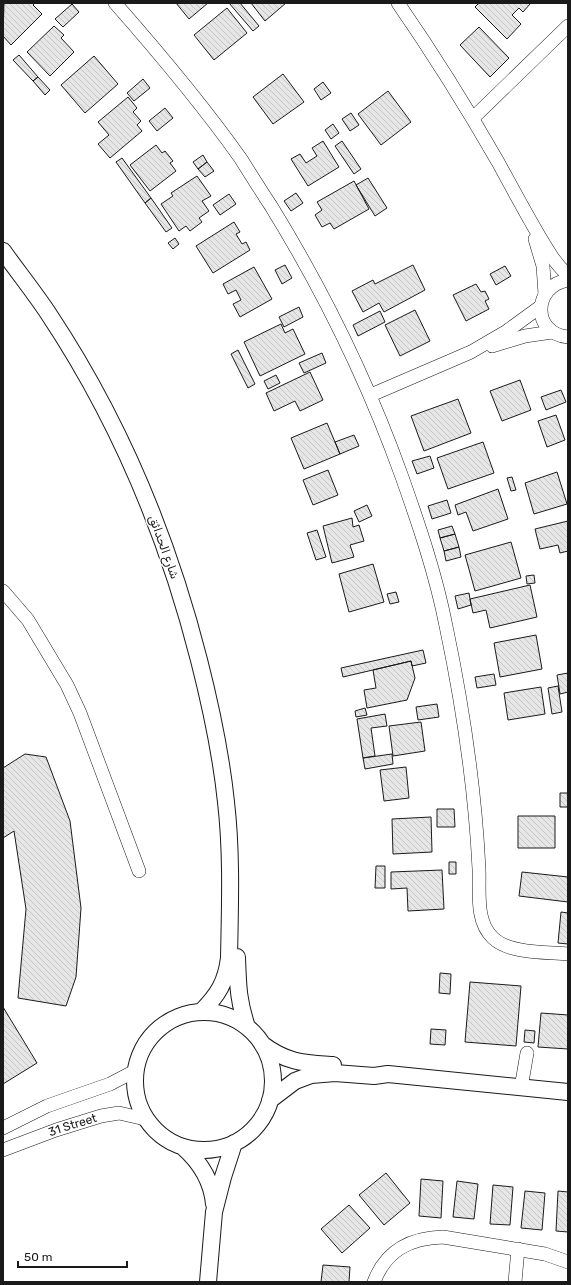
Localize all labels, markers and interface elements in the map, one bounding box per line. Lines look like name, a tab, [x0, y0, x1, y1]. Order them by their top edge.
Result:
street label: شارع الحدائق	[144, 513, 182, 582]
street label: 31 Street	[46, 1111, 99, 1139]
scale bar	[18, 1243, 127, 1269]
text: 50 m	[24, 1250, 52, 1264]

